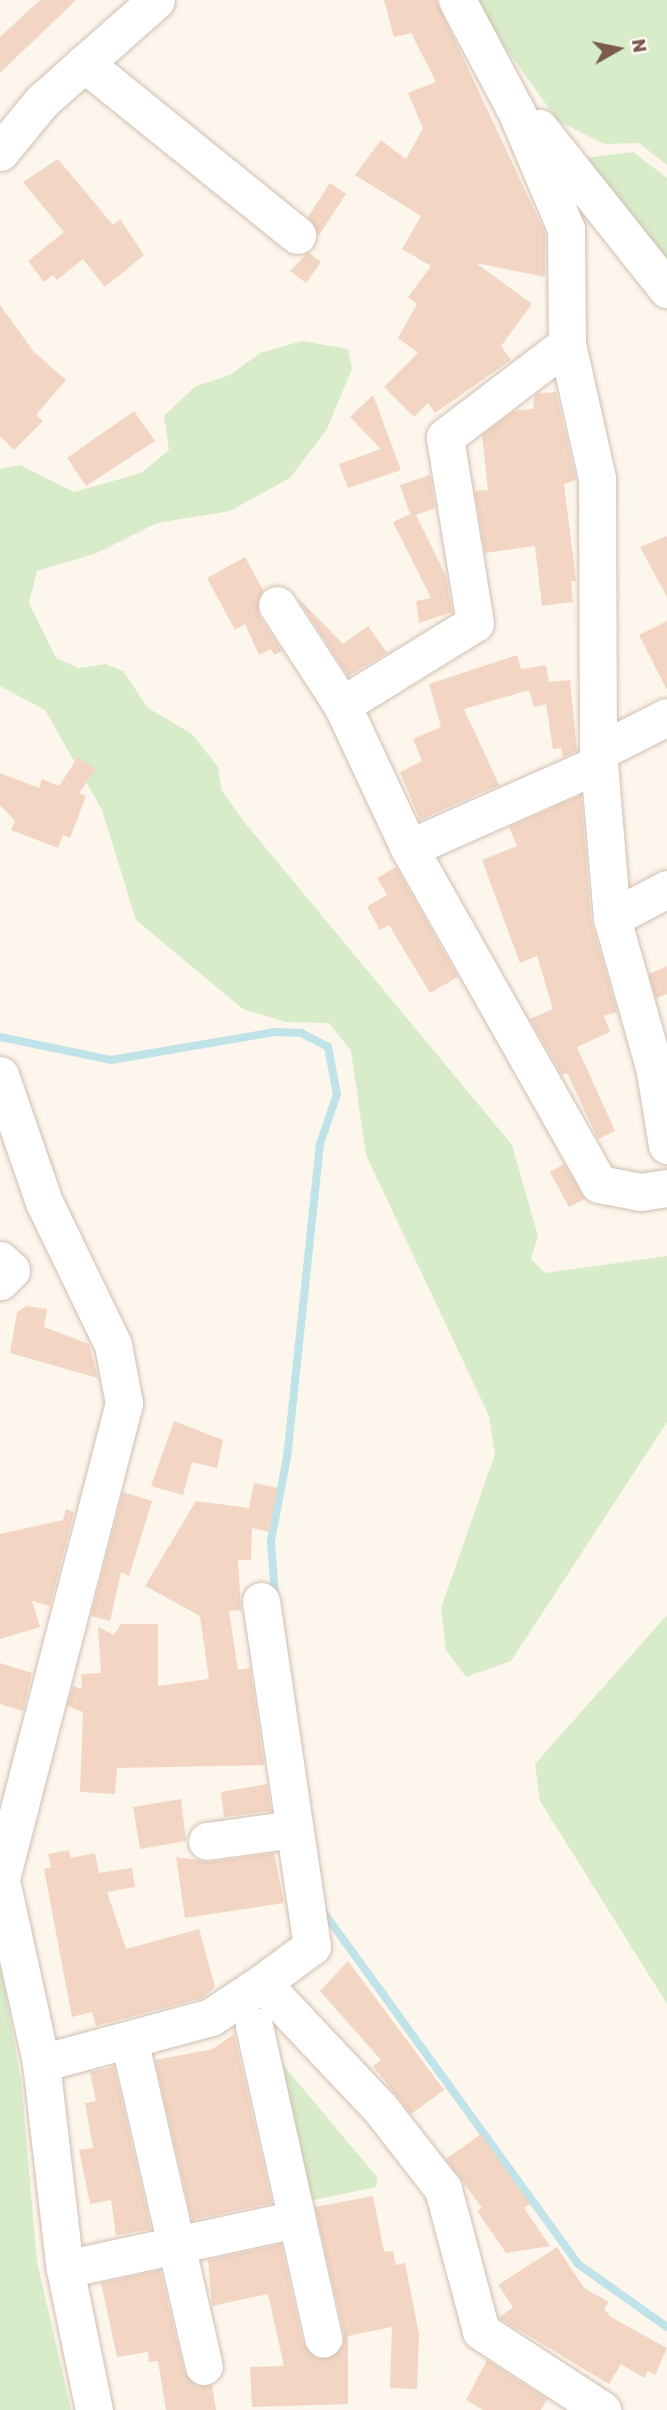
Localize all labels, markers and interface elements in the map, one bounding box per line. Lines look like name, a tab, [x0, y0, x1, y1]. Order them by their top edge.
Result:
north arrow	[583, 14, 653, 84]
text: N	[627, 37, 652, 54]

